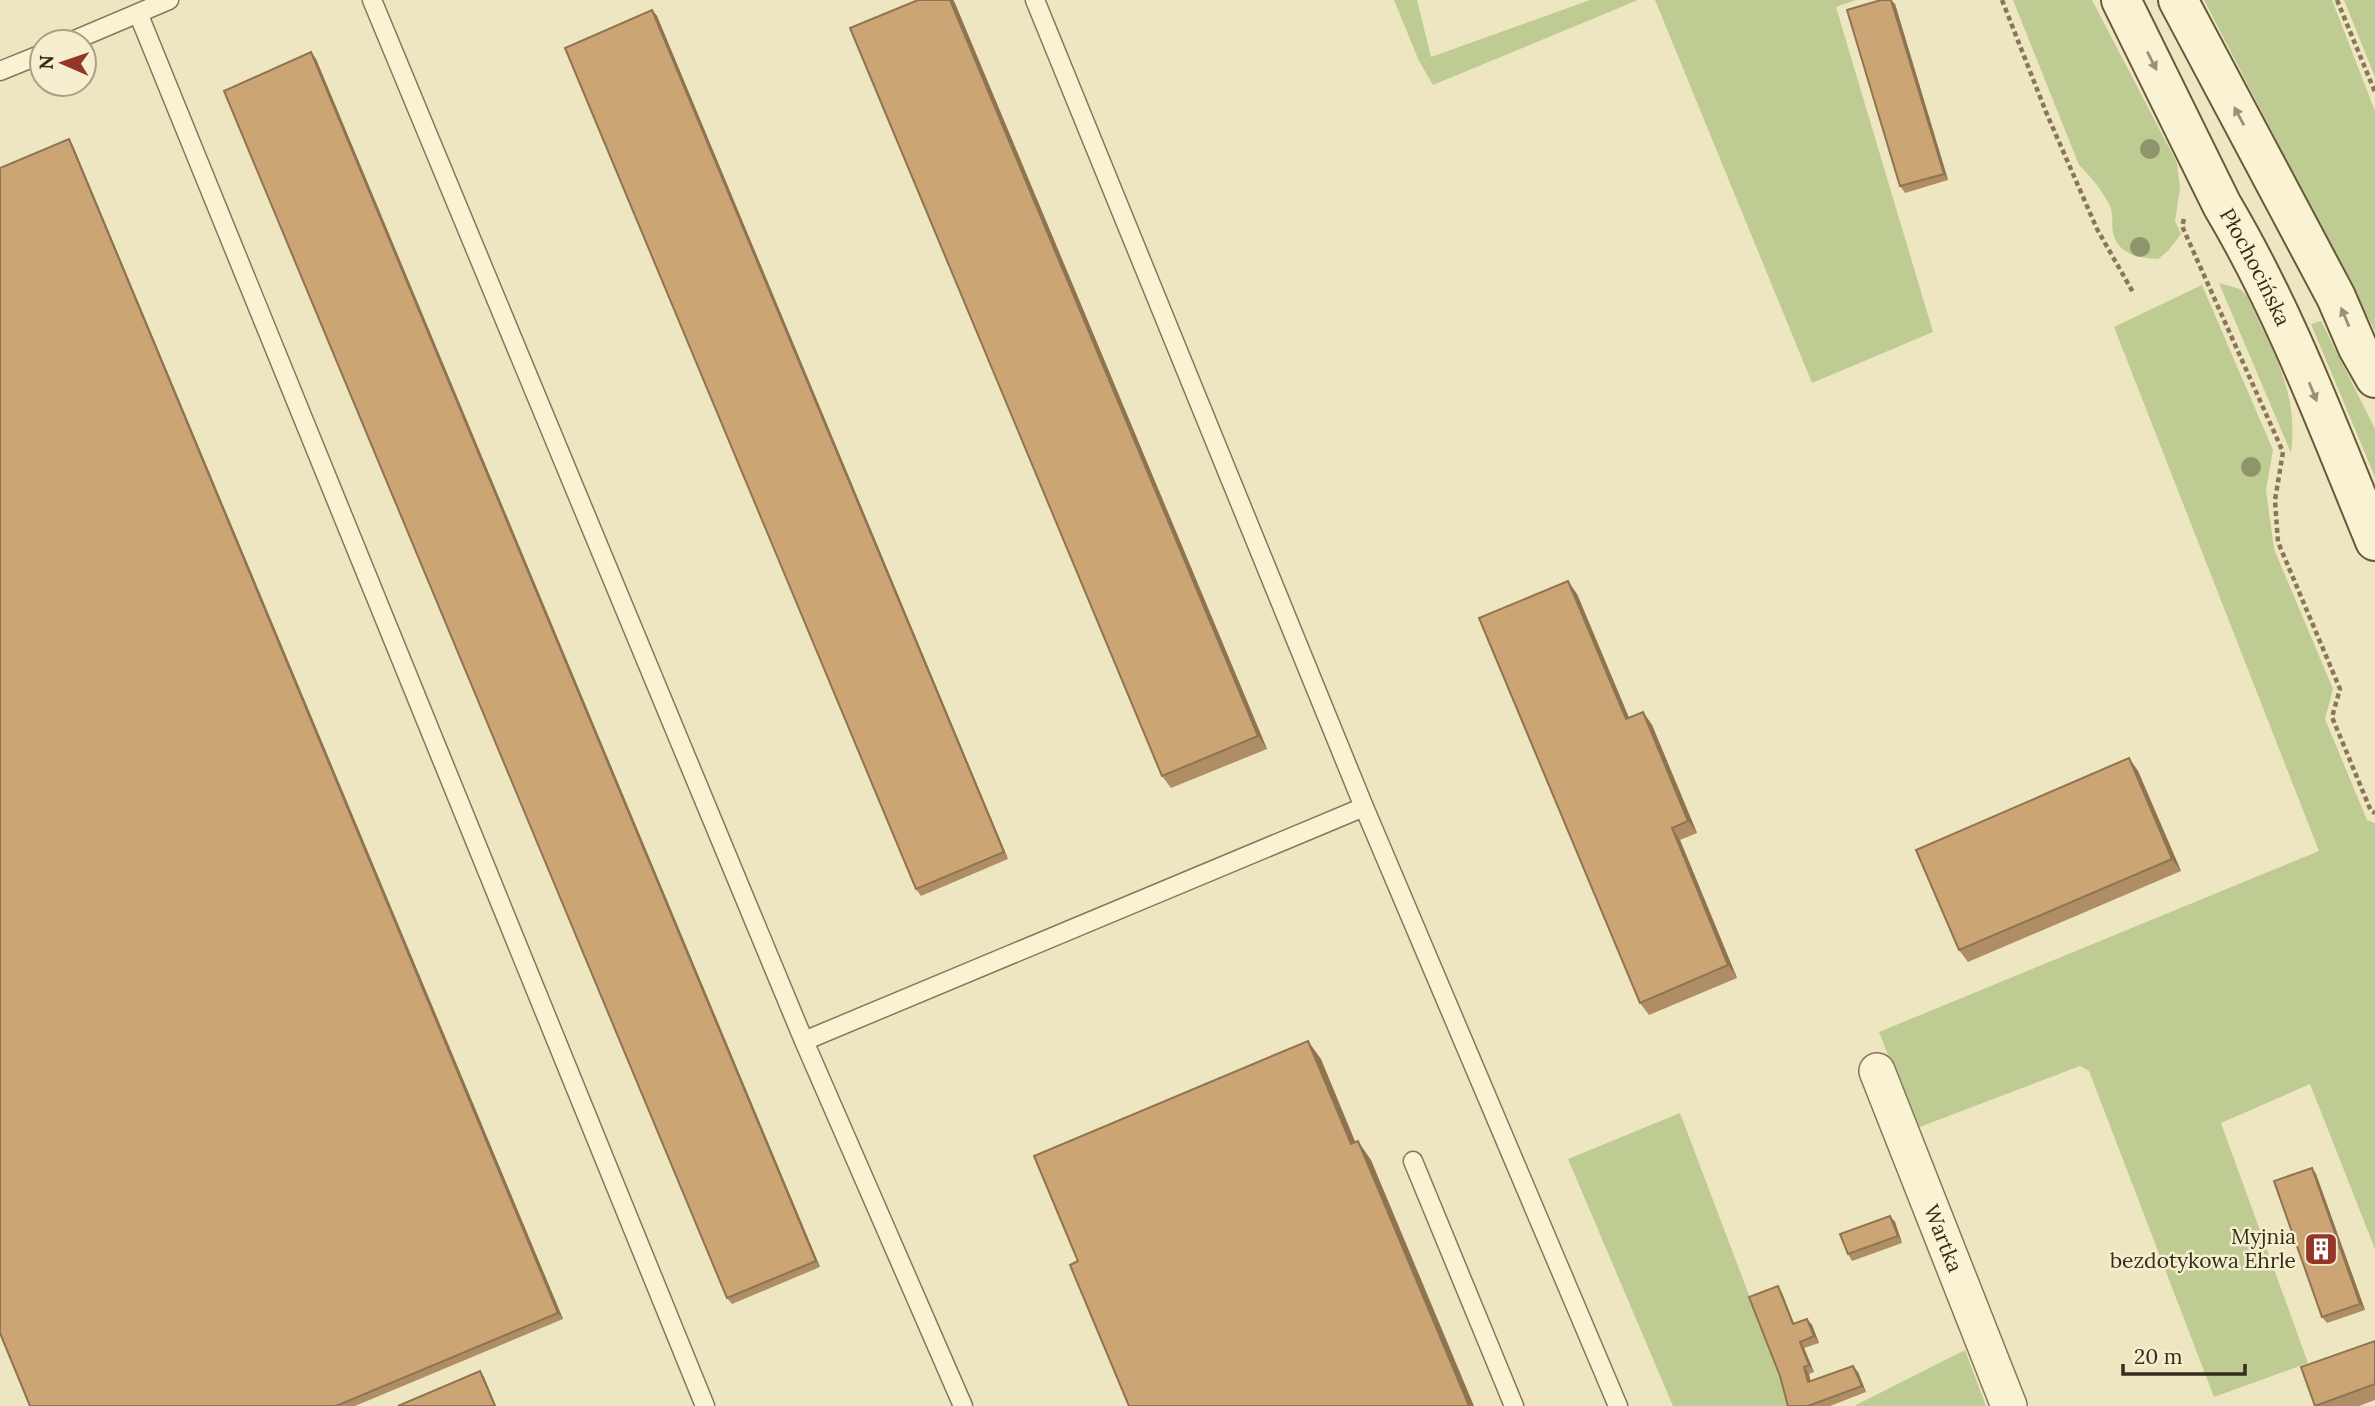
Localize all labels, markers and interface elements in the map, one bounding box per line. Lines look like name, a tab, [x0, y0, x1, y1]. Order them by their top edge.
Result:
north arrow	[28, 28, 98, 98]
one-way arrow	[2147, 51, 2158, 71]
text: N	[34, 54, 58, 70]
one-way arrow	[2234, 105, 2246, 125]
street label: Płochocińska	[2214, 203, 2297, 330]
one-way arrow	[2339, 307, 2351, 327]
one-way arrow	[2308, 381, 2319, 402]
street label: Wartka	[1918, 1201, 1969, 1276]
place label: Myjnia bezdotykowa Ehrle	[2110, 1223, 2296, 1274]
building icon: Myjnia bezdotykowa Ehrle	[2302, 1230, 2340, 1268]
scale bar	[2123, 1332, 2246, 1376]
text: 20 m	[2134, 1343, 2183, 1370]

